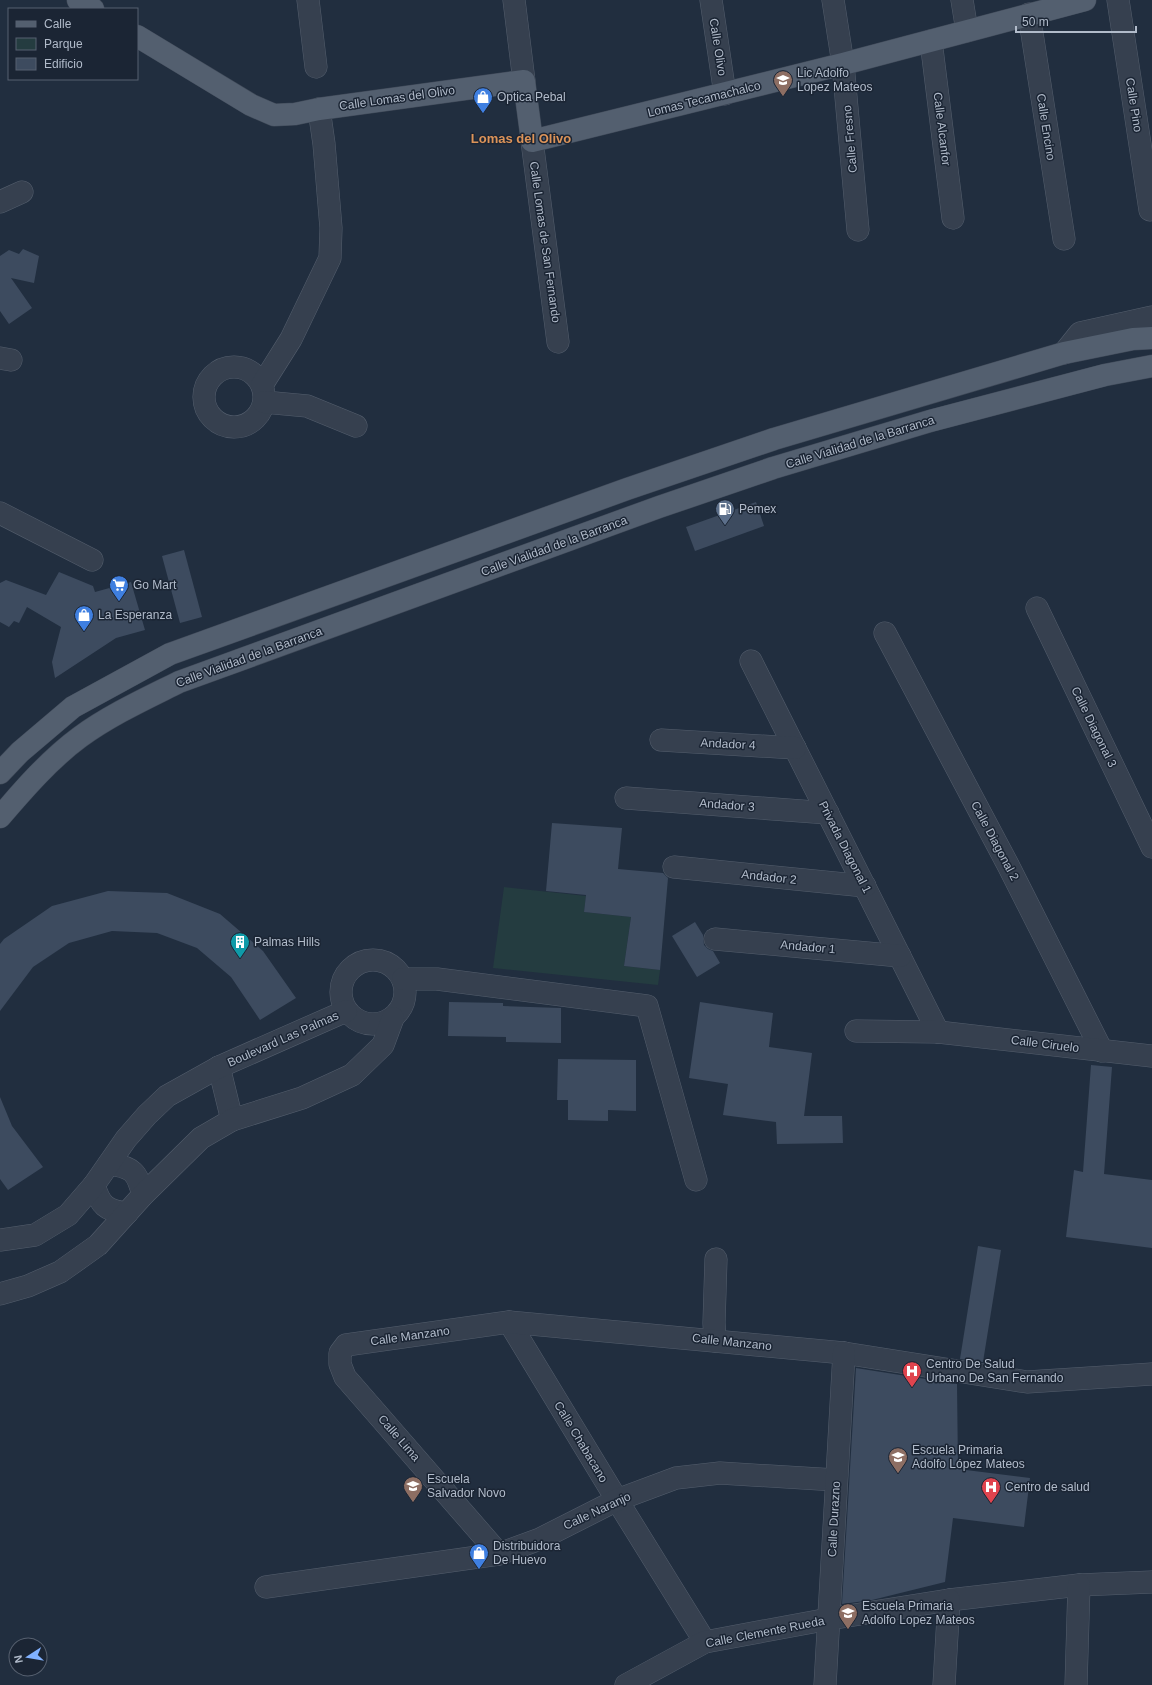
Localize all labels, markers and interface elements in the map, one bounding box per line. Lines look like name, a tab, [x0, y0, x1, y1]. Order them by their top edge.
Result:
legend	[8, 8, 138, 80]
scale bar	[1016, 8, 1136, 34]
text: 50 m	[1022, 15, 1049, 29]
text: Calle	[44, 17, 72, 31]
street label: Calle Olivo	[707, 17, 730, 77]
text: Parque	[44, 37, 83, 51]
text: Edificio	[44, 57, 83, 71]
place label: Lic Adolfo Lopez Mateos	[797, 66, 872, 94]
school or university icon: Lic Adolfo Lopez Mateos	[772, 69, 794, 97]
street label: Calle Pino	[1123, 77, 1145, 133]
street label: Lomas Tecamachalco	[646, 78, 762, 120]
street label: Calle Lomas del Olivo	[338, 83, 456, 113]
shop icon: Optica Pebal	[472, 86, 494, 114]
place label: Optica Pebal	[497, 90, 566, 104]
street label: Calle Alcanfor	[931, 91, 953, 167]
street label: Calle Encino	[1034, 93, 1058, 162]
street label: Calle Fresno	[840, 104, 860, 173]
district label: Lomas del Olivo	[471, 131, 571, 146]
street label: Calle Lomas de San Fernando	[527, 160, 563, 324]
street label: Calle Vialidad de la Barranca	[784, 413, 936, 471]
fuel station icon: Pemex	[714, 498, 736, 526]
place label: Pemex	[739, 502, 776, 516]
street label: Calle Vialidad de la Barranca	[479, 513, 629, 579]
supermarket icon: Go Mart	[108, 574, 130, 602]
place label: Go Mart	[133, 578, 177, 592]
shop icon: La Esperanza	[73, 604, 95, 632]
place label: La Esperanza	[98, 608, 172, 622]
street label: Calle Vialidad de la Barranca	[174, 624, 324, 690]
street label: Calle Diagonal 3	[1068, 684, 1120, 770]
street label: Andador 4	[700, 736, 756, 752]
street label: Andador 3	[699, 796, 755, 814]
street label: Privada Diagonal 1	[816, 799, 874, 896]
street label: Calle Diagonal 2	[968, 799, 1022, 883]
street label: Andador 2	[741, 867, 798, 887]
building icon: Palmas Hills	[229, 931, 251, 959]
place label: Palmas Hills	[254, 935, 320, 949]
street label: Andador 1	[780, 938, 837, 956]
street label: Boulevard Las Palmas	[225, 1008, 341, 1070]
street label: Calle Ciruelo	[1010, 1033, 1080, 1055]
street label: Calle Manzano	[369, 1323, 451, 1349]
street label: Calle Manzano	[691, 1331, 773, 1353]
place label: Centro De Salud Urbano De San Fernando	[926, 1357, 1064, 1385]
hospital icon: Centro De Salud Urbano De San Fernando	[901, 1360, 923, 1388]
street label: Calle Chabacano	[551, 1399, 611, 1485]
street label: Calle Lima	[375, 1412, 423, 1464]
place label: Escuela Primaria Adolfo López Mateos	[912, 1443, 1025, 1471]
school or university icon: Escuela Primaria Adolfo López Mateos	[887, 1446, 909, 1474]
place label: Escuela Salvador Novo	[427, 1472, 506, 1500]
school or university icon: Escuela Salvador Novo	[402, 1475, 424, 1503]
hospital icon: Centro de salud	[980, 1476, 1002, 1504]
street label: Calle Durazno	[825, 1480, 843, 1557]
place label: Centro de salud	[1005, 1480, 1090, 1494]
street label: Calle Naranjo	[561, 1489, 633, 1533]
place label: Distribuidora De Huevo	[493, 1539, 561, 1567]
shop icon: Distribuidora De Huevo	[468, 1542, 490, 1570]
place label: Escuela Primaria Adolfo Lopez Mateos	[862, 1599, 975, 1627]
school or university icon: Escuela Primaria Adolfo Lopez Mateos	[837, 1602, 859, 1630]
street label: Calle Clemente Rueda	[704, 1614, 826, 1650]
north arrow	[8, 1637, 48, 1677]
text: N	[12, 1654, 25, 1664]

